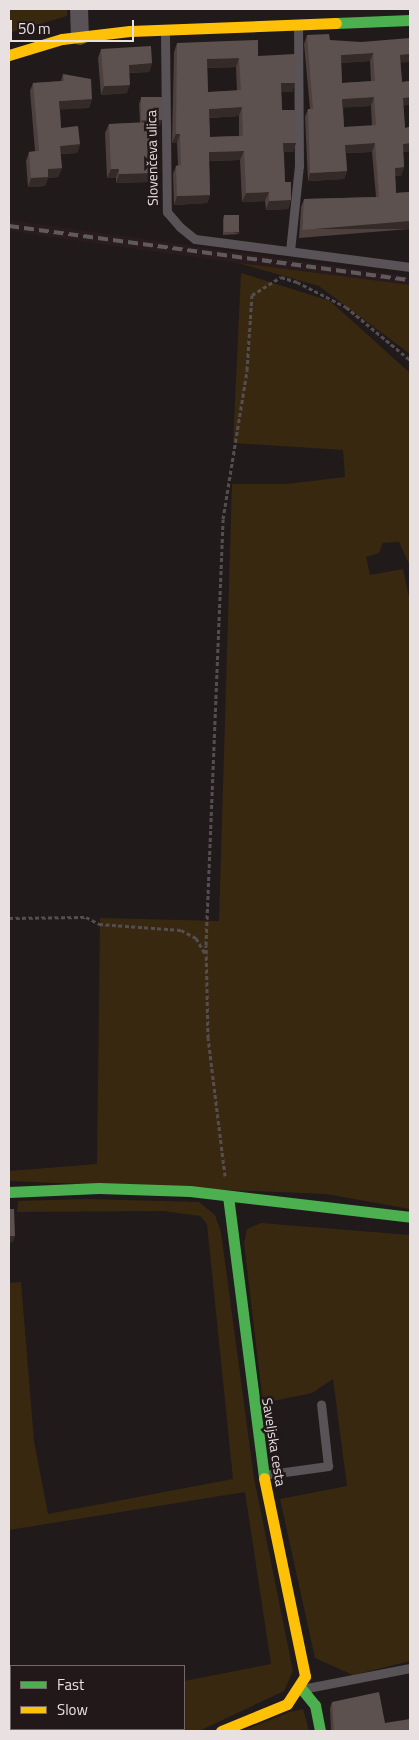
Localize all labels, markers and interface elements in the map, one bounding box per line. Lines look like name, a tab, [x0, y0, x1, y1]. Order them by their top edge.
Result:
scale bar	[12, 10, 136, 42]
text: 50 m	[18, 17, 51, 40]
street label: Slovenčeva ulica	[143, 110, 161, 206]
street label: Saveljska cesta	[259, 1397, 289, 1487]
legend	[10, 1665, 185, 1730]
text: Fast	[57, 1673, 84, 1696]
text: Slow	[57, 1698, 88, 1721]

